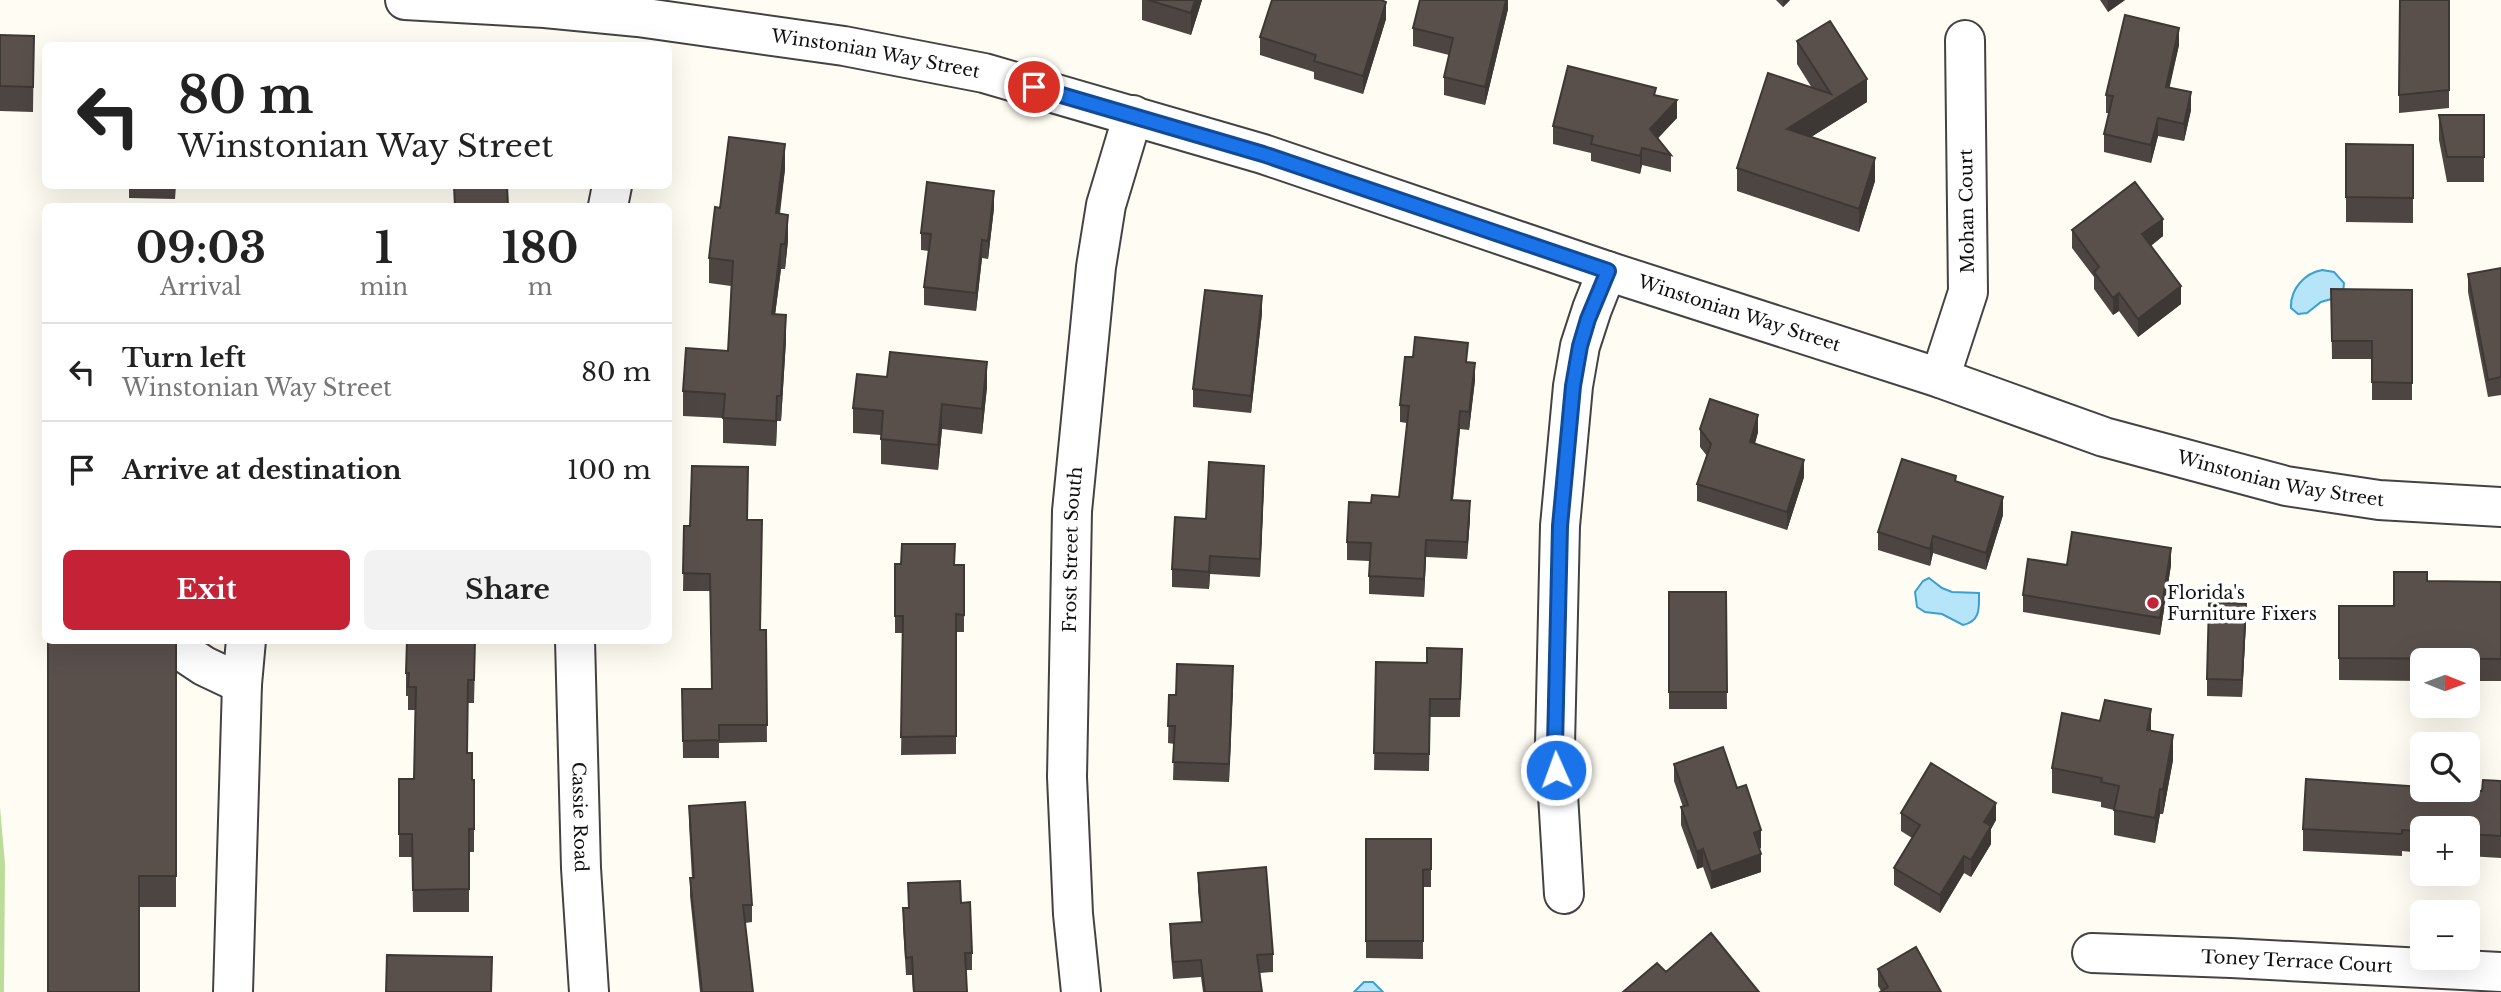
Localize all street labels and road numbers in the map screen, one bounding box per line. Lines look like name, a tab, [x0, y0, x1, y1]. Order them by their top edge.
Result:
street label: Winstonian Way Street	[769, 25, 982, 83]
street label: Mohan Court	[1955, 148, 1979, 273]
street label: Winstonian Way Street	[1634, 270, 1843, 356]
street label: Winstonian Way Street	[2174, 446, 2385, 511]
street label: Frost Street South	[1059, 466, 1087, 633]
street label: Cassie Road	[567, 761, 592, 872]
street label: Toney Terrace Court	[2201, 946, 2393, 977]

